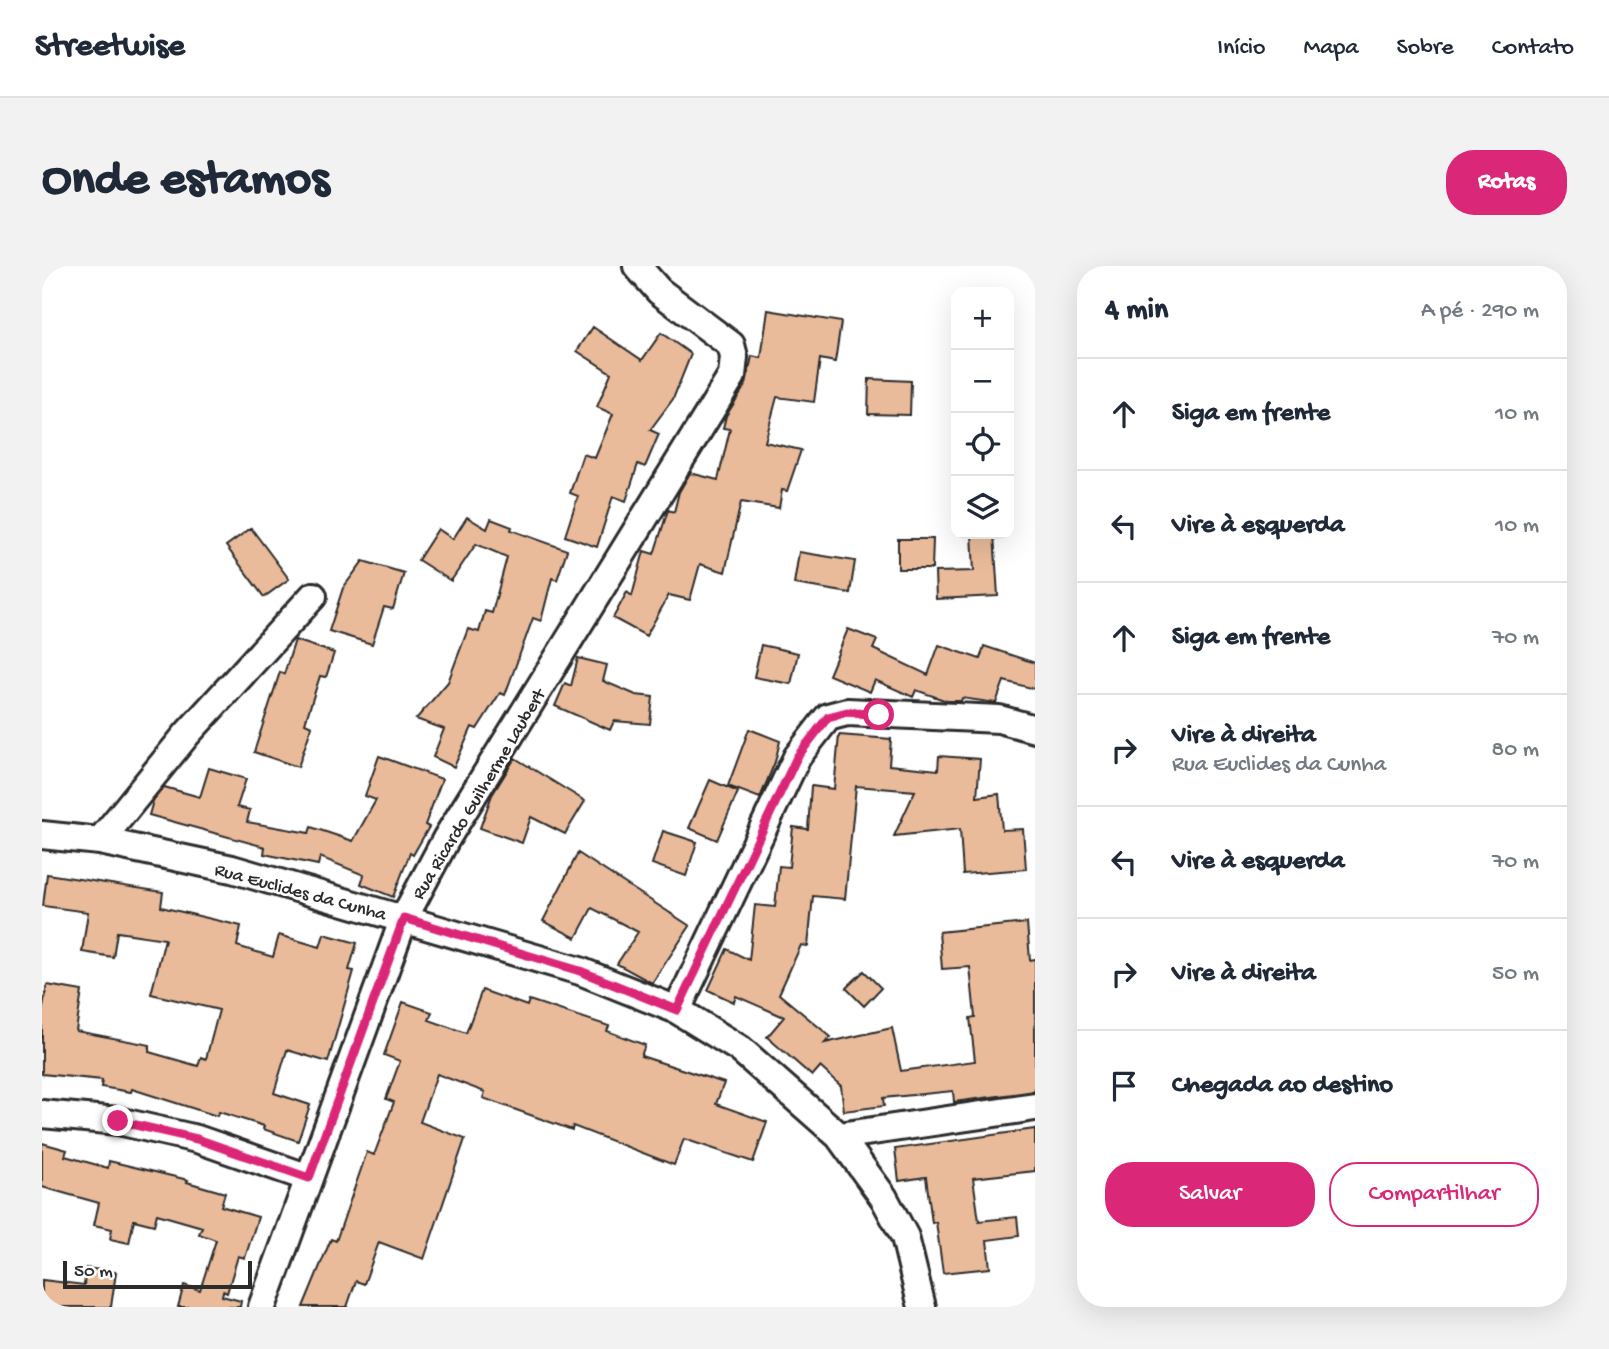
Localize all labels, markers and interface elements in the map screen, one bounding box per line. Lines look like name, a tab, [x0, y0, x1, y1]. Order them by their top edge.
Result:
text: Streetwise	[35, 29, 185, 67]
text: Início	[1217, 34, 1265, 63]
text: Mapa	[1303, 34, 1359, 63]
text: Sobre	[1397, 34, 1454, 63]
text: Contato	[1492, 34, 1574, 63]
button: Rotas	[1446, 150, 1567, 215]
text: Onde estamos	[42, 153, 329, 211]
map controls	[951, 287, 1014, 539]
button: +	[951, 287, 1014, 350]
text: 4 min	[1105, 294, 1168, 329]
text: A pé · 290 m	[1421, 298, 1539, 325]
button: −	[951, 350, 1014, 413]
icon: ahead	[1105, 395, 1143, 433]
text: Siga em frente	[1172, 399, 1330, 430]
text: 10 m	[1495, 401, 1539, 428]
button: locate	[951, 413, 1014, 476]
button: layers	[951, 476, 1014, 539]
icon: left	[1105, 507, 1143, 545]
text: Vire à esquerda	[1172, 511, 1345, 542]
text: 10 m	[1495, 513, 1539, 540]
icon: ahead	[1105, 619, 1143, 657]
text: Siga em frente	[1172, 623, 1330, 654]
text: 70 m	[1492, 625, 1539, 652]
street label: Rua Ricardo Guilherme Laubert	[408, 683, 553, 904]
route start	[863, 699, 894, 730]
text: Vire à direita	[1172, 721, 1316, 752]
icon: right	[1105, 731, 1143, 769]
text: 80 m	[1492, 737, 1539, 764]
text: Rua Euclides da Cunha	[1172, 752, 1386, 779]
icon: left	[1105, 843, 1143, 881]
text: Vire à esquerda	[1172, 847, 1345, 878]
text: 70 m	[1492, 849, 1539, 876]
street label: Rua Euclides da Cunha	[212, 859, 390, 928]
icon: right	[1105, 955, 1143, 993]
text: Vire à direita	[1172, 959, 1316, 990]
text: 50 m	[1492, 961, 1539, 988]
icon: arrive	[1105, 1067, 1143, 1105]
text: Chegada ao destino	[1172, 1071, 1393, 1102]
route end	[102, 1105, 133, 1136]
button: Salvar	[1105, 1162, 1315, 1227]
button: Compartilhar	[1329, 1162, 1539, 1227]
scale bar	[63, 1258, 252, 1290]
text: 50 m	[74, 1261, 113, 1284]

